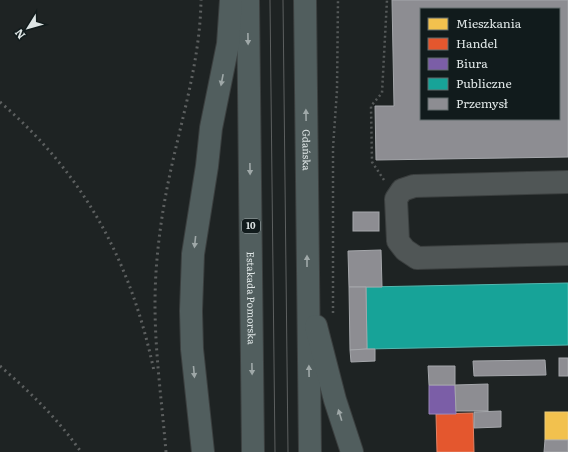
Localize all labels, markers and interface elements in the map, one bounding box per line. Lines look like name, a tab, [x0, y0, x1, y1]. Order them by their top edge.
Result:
north arrow	[8, 8, 48, 48]
legend	[420, 8, 560, 120]
text: Mieszkania	[456, 14, 522, 32]
text: N	[10, 26, 28, 43]
one-way arrow	[245, 33, 251, 46]
text: Handel	[456, 34, 498, 52]
text: Biura	[456, 54, 488, 72]
one-way arrow	[218, 74, 224, 86]
text: Publiczne	[456, 74, 512, 92]
text: Przemysł	[456, 94, 508, 112]
one-way arrow	[303, 108, 309, 121]
street label: Gdańska	[299, 129, 315, 171]
one-way arrow	[247, 163, 253, 176]
road number: 10	[242, 219, 260, 233]
one-way arrow	[191, 236, 198, 249]
street label: Estakada Pomorska	[244, 251, 260, 345]
one-way arrow	[304, 254, 310, 267]
one-way arrow	[249, 363, 255, 376]
one-way arrow	[305, 365, 312, 377]
one-way arrow	[191, 366, 197, 378]
one-way arrow	[336, 409, 342, 421]

